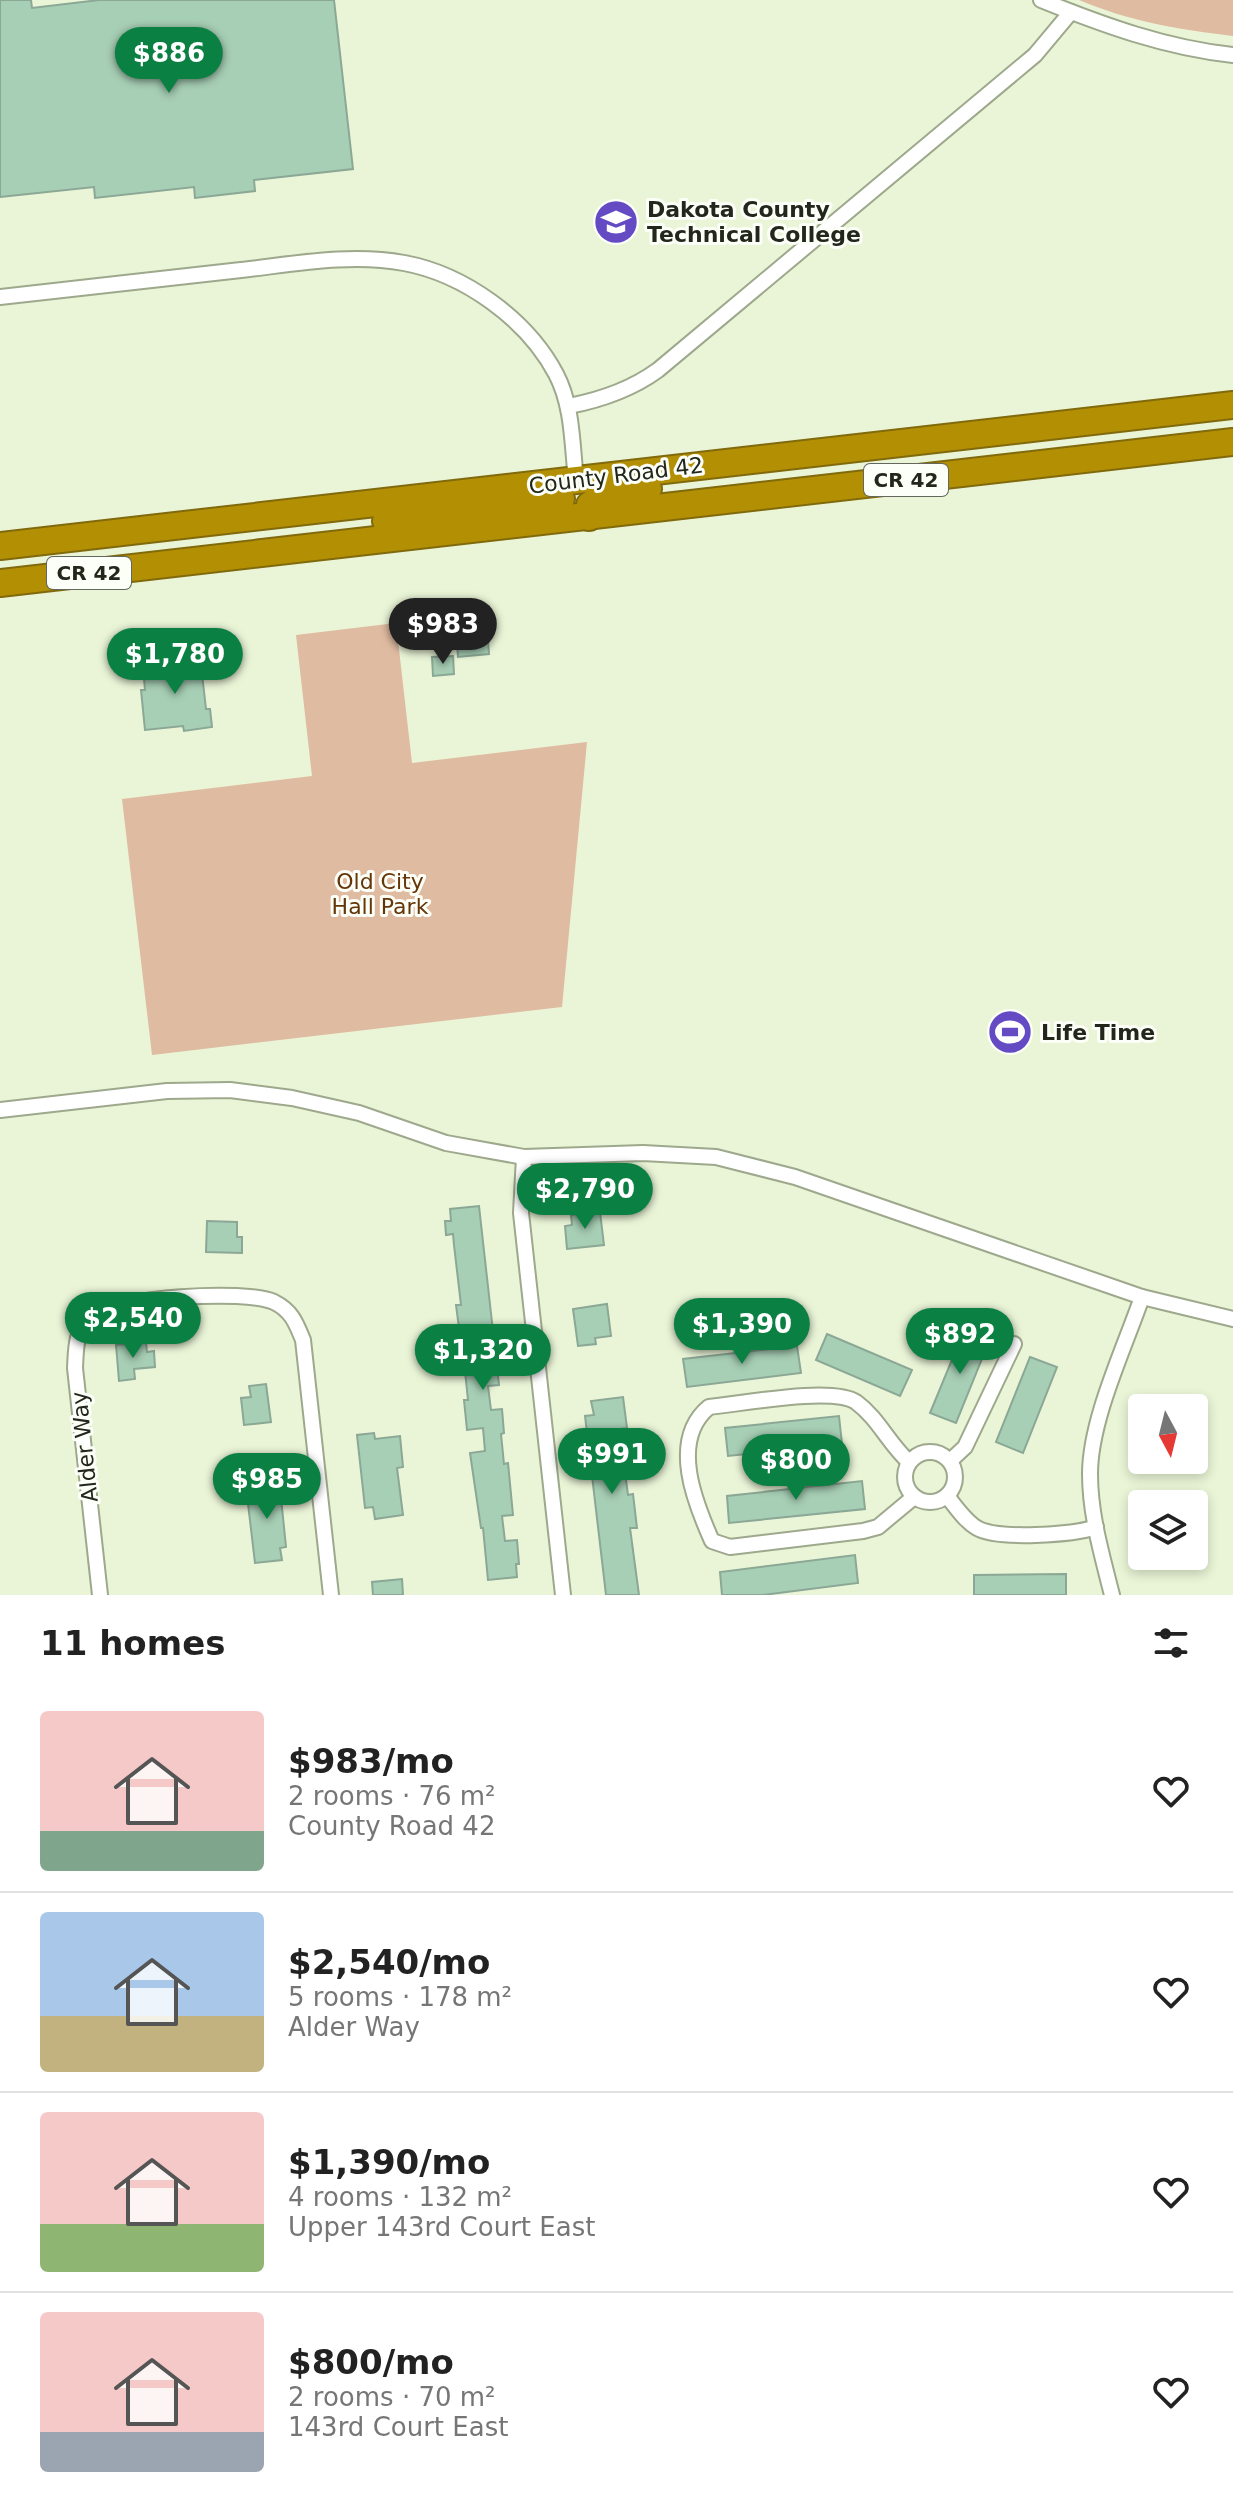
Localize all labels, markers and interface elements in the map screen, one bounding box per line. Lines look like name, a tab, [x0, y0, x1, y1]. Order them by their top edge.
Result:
pin: $886	[122, 27, 216, 95]
text: $886	[133, 38, 205, 68]
place label: Dakota County Technical College	[647, 197, 861, 247]
school or university icon: Dakota County Technical College	[592, 198, 640, 246]
street label: County Road 42	[527, 452, 705, 499]
road number: CR 42	[864, 464, 948, 496]
road number: CR 42	[47, 557, 131, 589]
pin: $983	[396, 598, 490, 666]
text: $983	[407, 609, 479, 639]
pin: $1,780	[110, 628, 240, 696]
text: $1,780	[125, 639, 225, 669]
park label: Old City Hall Park	[332, 869, 429, 919]
sports icon: Life Time	[986, 1008, 1034, 1056]
place label: Life Time	[1041, 1020, 1155, 1045]
pin: $2,790	[520, 1163, 650, 1231]
text: $2,790	[535, 1174, 635, 1204]
pin: $2,540	[68, 1292, 198, 1360]
pin: $1,390	[677, 1298, 807, 1366]
text: $2,540	[83, 1303, 183, 1333]
pin: $892	[913, 1308, 1007, 1376]
text: $1,390	[692, 1309, 792, 1339]
text: $892	[924, 1319, 996, 1349]
pin: $1,320	[418, 1324, 548, 1392]
text: $1,320	[433, 1335, 533, 1365]
street label: Alder Way	[66, 1390, 103, 1504]
north arrow	[1128, 1394, 1208, 1474]
map controls	[1128, 1394, 1208, 1570]
pin: $991	[565, 1428, 659, 1496]
pin: $800	[749, 1434, 843, 1502]
text: $991	[576, 1439, 648, 1469]
text: $800	[760, 1445, 832, 1475]
pin: $985	[220, 1453, 314, 1521]
text: $985	[231, 1464, 303, 1494]
button: layers	[1128, 1490, 1208, 1570]
icon: filters	[1149, 1621, 1193, 1665]
text: 11 homes	[40, 1623, 225, 1663]
text: $983/mo	[288, 1741, 454, 1781]
icon: home	[104, 1743, 200, 1839]
icon: heart	[1149, 1769, 1193, 1813]
text: 2 rooms · 76 m²	[288, 1781, 496, 1811]
text: County Road 42	[288, 1811, 495, 1841]
text: $2,540/mo	[288, 1942, 490, 1982]
icon: home	[104, 1944, 200, 2040]
icon: heart	[1149, 1970, 1193, 2014]
text: 5 rooms · 178 m²	[288, 1982, 512, 2012]
text: Alder Way	[288, 2012, 420, 2042]
text: $1,390/mo	[288, 2142, 490, 2182]
icon: home	[104, 2144, 200, 2240]
icon: heart	[1149, 2170, 1193, 2214]
text: 4 rooms · 132 m²	[288, 2182, 512, 2212]
text: Upper 143rd Court East	[288, 2212, 595, 2242]
text: $800/mo	[288, 2342, 454, 2382]
icon: home	[104, 2344, 200, 2440]
icon: heart	[1149, 2370, 1193, 2414]
text: 2 rooms · 70 m²	[288, 2382, 496, 2412]
text: 143rd Court East	[288, 2412, 508, 2442]

